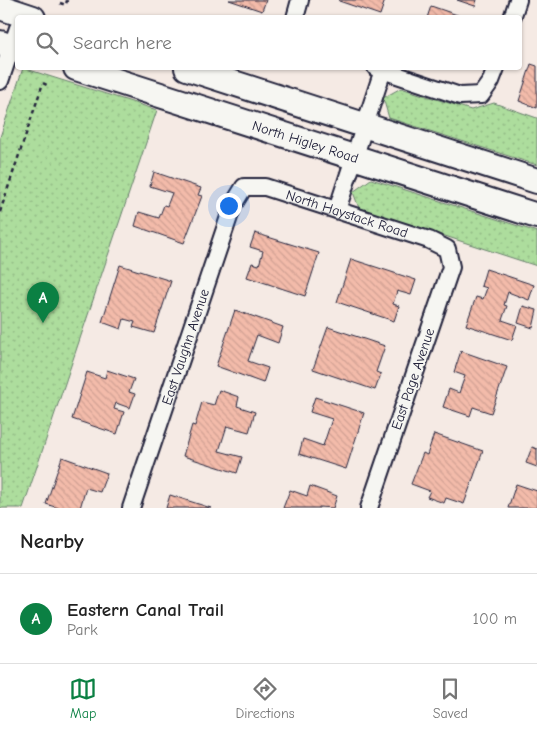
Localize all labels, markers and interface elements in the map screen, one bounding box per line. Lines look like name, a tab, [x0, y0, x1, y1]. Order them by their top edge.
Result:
search box	[15, 15, 522, 70]
icon: search	[33, 29, 61, 57]
text: Search here	[73, 32, 172, 54]
street label: North Higley Road	[250, 117, 361, 167]
street label: North Haystack Road	[284, 186, 410, 241]
your location	[216, 193, 242, 219]
pin: A	[27, 282, 59, 323]
street label: East Vaughn Avenue	[158, 287, 213, 407]
street label: East Page Avenue	[388, 326, 438, 432]
text: Nearby	[20, 529, 84, 553]
text: Eastern Canal Trail	[67, 599, 224, 621]
text: A	[32, 610, 40, 628]
text: 100 m	[473, 610, 517, 628]
text: Park	[67, 621, 98, 639]
tab: Map	[69, 675, 97, 722]
tab: Directions	[235, 675, 295, 722]
tab: Saved	[433, 675, 468, 722]

